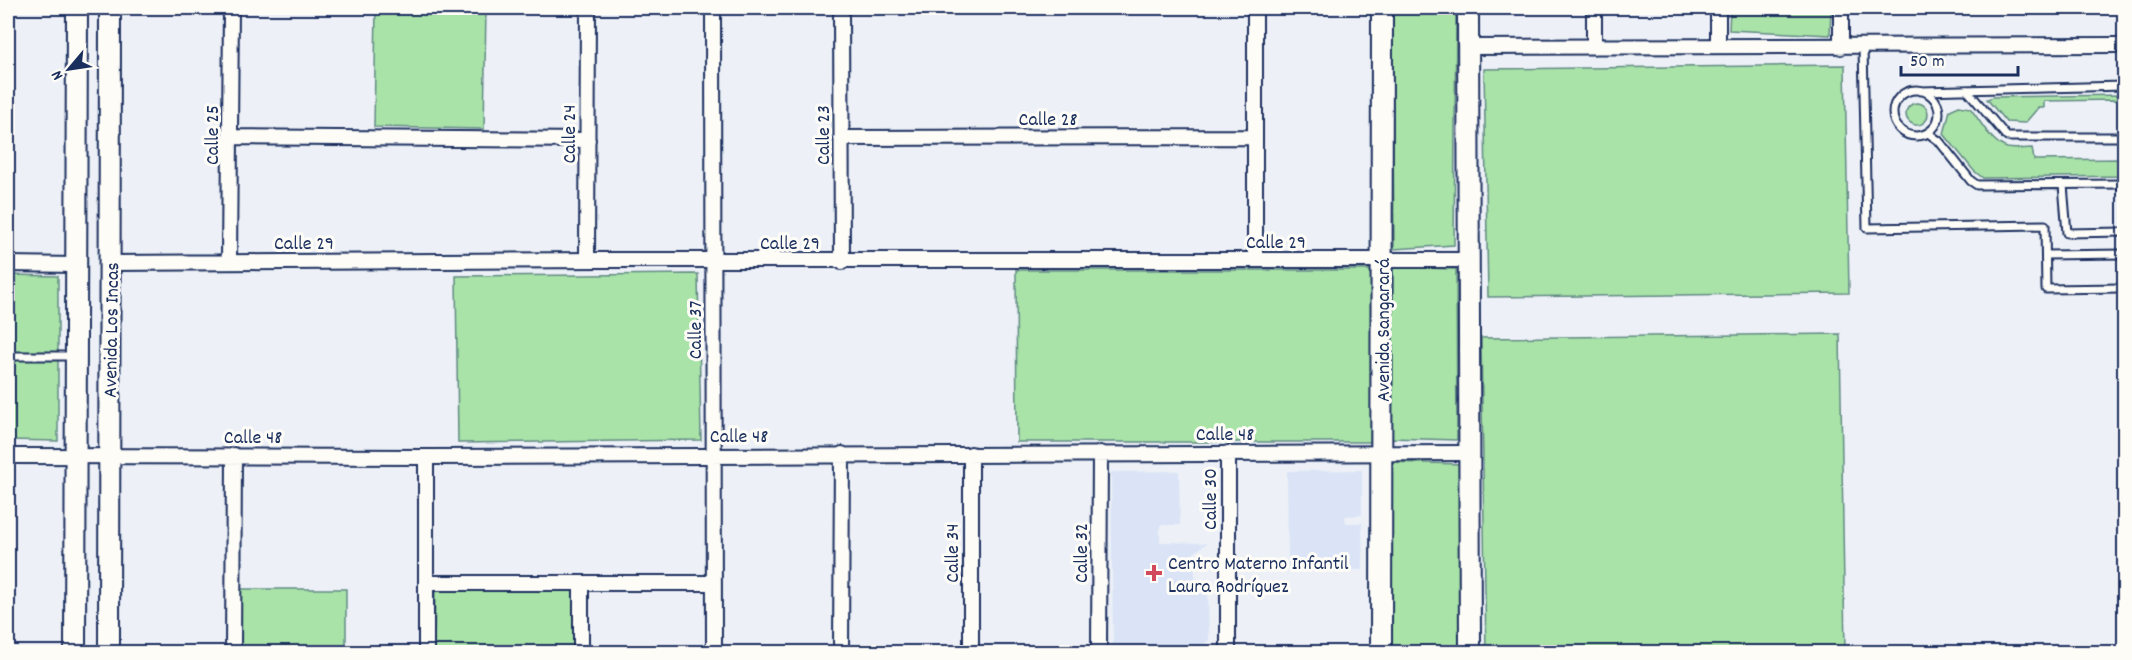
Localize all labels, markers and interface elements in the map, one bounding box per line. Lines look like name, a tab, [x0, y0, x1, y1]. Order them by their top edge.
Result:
north arrow	[39, 39, 99, 99]
scale bar	[1901, 39, 2018, 77]
text: 50 m	[1910, 50, 1945, 75]
text: N	[46, 66, 70, 84]
street label: Calle 24	[557, 104, 585, 164]
street label: Calle 25	[200, 105, 228, 165]
street label: Calle 23	[811, 105, 839, 165]
street label: Calle 28	[1019, 107, 1077, 135]
street label: Calle 29	[1246, 230, 1306, 258]
street label: Calle 29	[274, 231, 334, 259]
street label: Calle 29	[760, 231, 820, 259]
street label: Avenida Sangarará	[1371, 258, 1399, 402]
street label: Avenida Los Incas	[98, 262, 128, 398]
street label: Calle 37	[683, 301, 711, 359]
street label: Calle 48	[1196, 422, 1254, 450]
street label: Calle 48	[710, 424, 768, 452]
street label: Calle 48	[224, 425, 282, 453]
street label: Calle 30	[1198, 468, 1226, 530]
street label: Calle 34	[940, 523, 968, 583]
street label: Calle 32	[1069, 523, 1097, 583]
place label: Centro Materno Infantil Laura Rodríguez	[1168, 551, 1349, 602]
marker: Centro Materno Infantil Laura Rodríguez	[1145, 564, 1163, 582]

